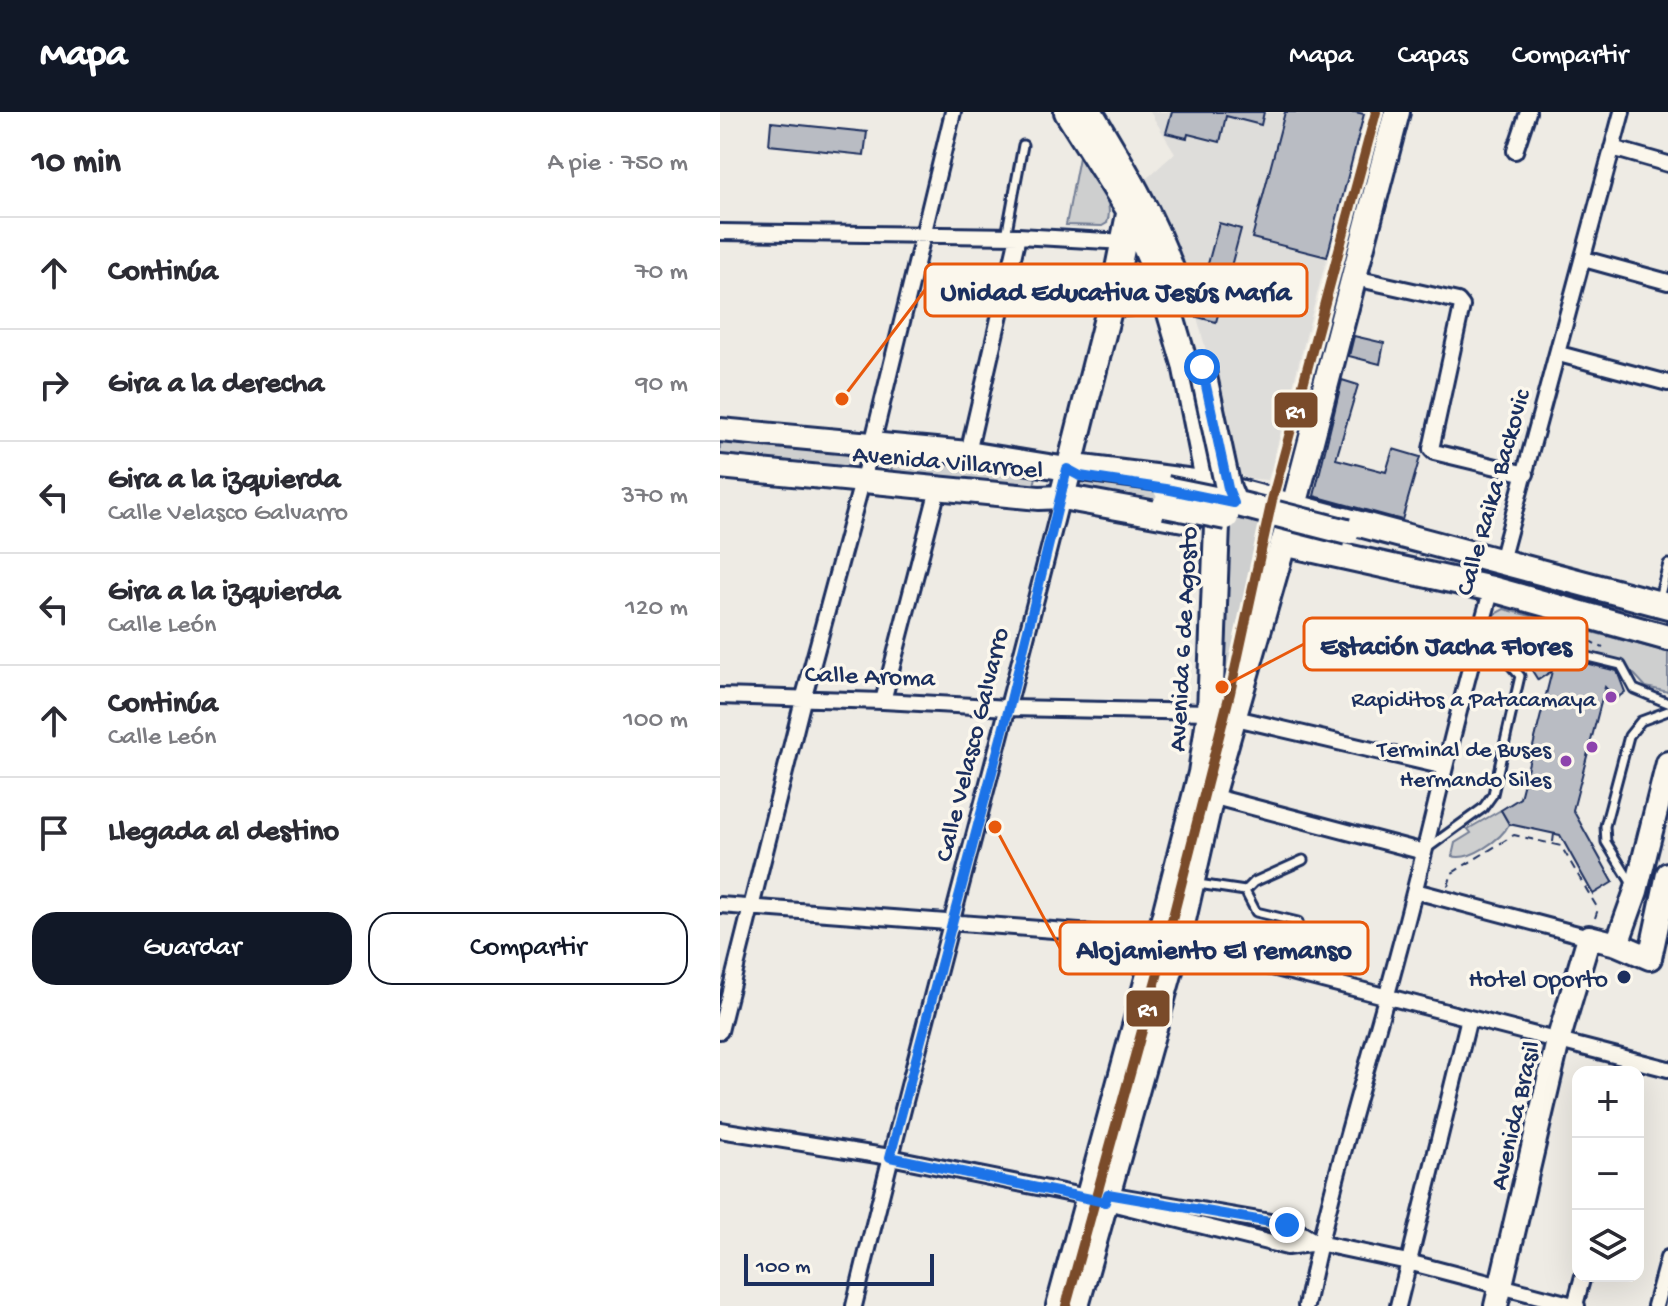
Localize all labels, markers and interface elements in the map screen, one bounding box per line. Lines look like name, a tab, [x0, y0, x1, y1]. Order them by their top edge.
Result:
text: Mapa	[40, 34, 127, 78]
text: Mapa	[1289, 40, 1353, 73]
text: Capas	[1397, 40, 1468, 73]
text: Compartir	[1512, 40, 1628, 73]
text: 10 min	[32, 144, 121, 184]
text: A pie · 750 m	[548, 149, 688, 180]
icon: ahead	[32, 251, 76, 295]
text: Continúa	[108, 256, 218, 291]
text: 70 m	[635, 258, 688, 289]
callout: Unidad Educativa Jesús María	[925, 264, 1307, 316]
text: Unidad Educativa Jesús María	[941, 278, 1293, 311]
route start	[1184, 349, 1220, 385]
icon: right	[32, 363, 76, 407]
text: Gira a la derecha	[108, 368, 324, 403]
text: 90 m	[636, 370, 688, 401]
street label: Calle Raika Backovic	[1451, 385, 1540, 600]
line badge: R1	[1273, 391, 1319, 429]
text: R1	[1285, 401, 1306, 427]
street label: Avenida Villarroel	[851, 441, 1044, 488]
text: Gira a la izquierda	[108, 464, 341, 499]
icon: left	[32, 475, 76, 519]
text: 370 m	[622, 482, 688, 513]
text: Calle Velasco Galvarro	[108, 499, 348, 530]
street label: Avenida 6 de Agosto	[1164, 526, 1207, 753]
text: Gira a la izquierda	[108, 576, 341, 611]
icon: left	[32, 587, 76, 631]
text: 120 m	[625, 594, 688, 625]
text: Calle León	[108, 611, 216, 642]
callout: Estación Jacha Flores	[1304, 618, 1587, 670]
street label: Calle Velasco Galvarro	[930, 625, 1018, 865]
text: Estación Jacha Flores	[1320, 632, 1573, 665]
street label: Calle Aroma	[804, 661, 937, 696]
place label: Rapiditos a Patacamaya	[1351, 687, 1597, 716]
text: Continúa	[108, 688, 218, 723]
marker: Rapiditos a Patacamaya	[1603, 689, 1619, 705]
icon: ahead	[32, 699, 76, 743]
text: 100 m	[623, 706, 688, 737]
text: Calle León	[108, 723, 216, 754]
place label: Terminal de Buses Hermando Siles	[1375, 737, 1552, 796]
unlabelled marker	[1584, 739, 1600, 755]
marker: Terminal de Buses Hermando Siles	[1558, 753, 1574, 769]
icon: arrive	[32, 811, 76, 855]
text: Llegada al destino	[108, 816, 339, 851]
button: Guardar	[32, 912, 352, 985]
button: Compartir	[368, 912, 688, 985]
callout: Alojamiento El remanso	[1060, 922, 1368, 974]
text: Alojamiento El remanso	[1075, 936, 1352, 969]
place label: Hotel Oporto	[1468, 966, 1608, 997]
marker: Hotel Oporto	[1615, 968, 1633, 986]
line badge: R1	[1125, 989, 1171, 1028]
text: R1	[1137, 999, 1158, 1025]
street label: Avenida Brasil	[1485, 1039, 1550, 1194]
map controls	[1572, 1066, 1644, 1282]
button: +	[1572, 1066, 1644, 1138]
button: −	[1572, 1138, 1644, 1210]
route end	[1269, 1207, 1305, 1243]
button: layers	[1572, 1210, 1644, 1282]
scale bar	[744, 1250, 934, 1286]
text: 100 m	[756, 1255, 811, 1281]

